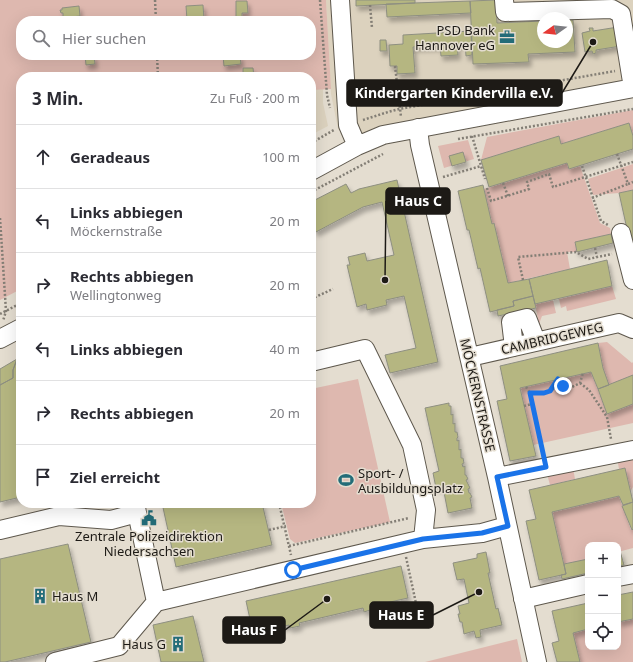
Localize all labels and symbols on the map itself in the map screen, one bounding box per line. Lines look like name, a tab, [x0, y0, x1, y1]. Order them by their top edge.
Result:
north arrow	[537, 12, 573, 48]
place label: PSD Bank Hannover eG	[415, 21, 495, 54]
office icon: PSD Bank Hannover eG	[498, 28, 516, 46]
callout: Kindergarten Kindervilla e.V.	[347, 80, 562, 106]
text: Kindergarten Kindervilla e.V.	[355, 83, 554, 102]
callout: Haus C	[386, 188, 450, 214]
text: Haus C	[394, 191, 442, 210]
street label: CAMBRIDGEWEG	[499, 318, 605, 358]
street label: MÖCKERNSTRASSE	[456, 337, 500, 453]
route end	[554, 377, 572, 395]
place label: Sport- / Ausbildungsplatz	[358, 464, 463, 497]
sports icon: Sport- / Ausbildungsplatz	[337, 471, 355, 489]
public building icon: Zentrale Polizeidirektion Niedersachsen	[140, 509, 158, 527]
place label: Zentrale Polizeidirektion Niedersachsen	[75, 527, 223, 560]
route start	[284, 561, 302, 579]
building icon: Haus M	[31, 587, 49, 605]
place label: Haus M	[52, 587, 98, 605]
callout: Haus E	[370, 602, 433, 628]
text: Haus E	[378, 605, 425, 624]
callout: Haus F	[223, 617, 285, 643]
text: Haus F	[231, 620, 277, 639]
place label: Haus G	[122, 635, 166, 653]
building icon: Haus G	[169, 635, 187, 653]

